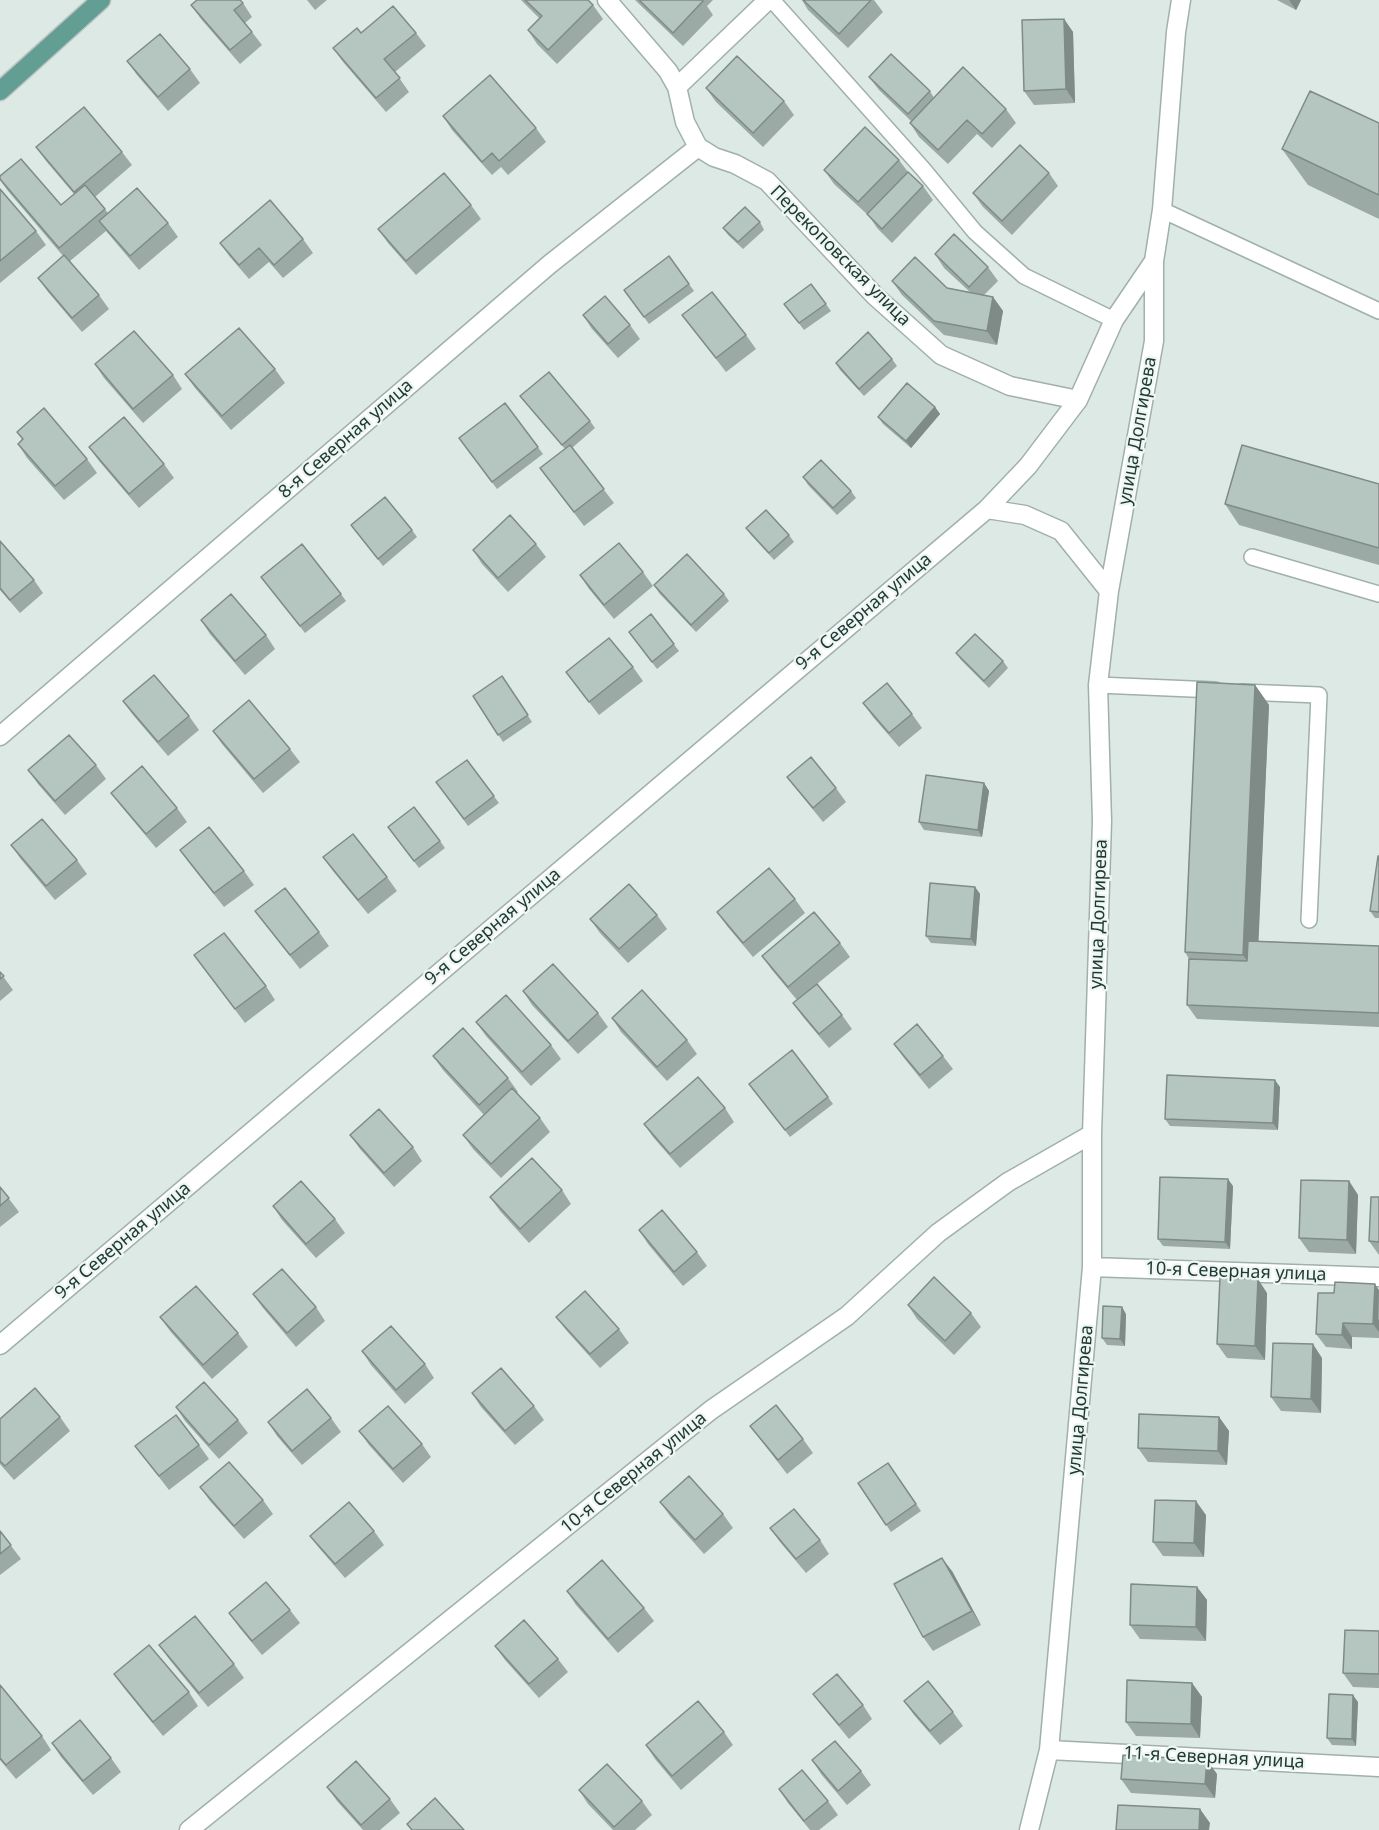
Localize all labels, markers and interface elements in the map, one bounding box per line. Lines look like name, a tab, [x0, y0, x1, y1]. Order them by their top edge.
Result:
street label: Перекоповская улица	[765, 181, 915, 331]
street label: улица Долгирева	[1114, 355, 1162, 507]
street label: 8-я Северная улица	[274, 375, 418, 503]
street label: 9-я Северная улица	[792, 549, 936, 675]
street label: улица Долгирева	[1086, 839, 1112, 989]
street label: 9-я Северная улица	[421, 864, 565, 990]
street label: 9-я Северная улица	[51, 1178, 195, 1304]
street label: 10-я Северная улица	[1145, 1258, 1327, 1286]
street label: улица Долгирева	[1064, 1324, 1098, 1476]
street label: 10-я Северная улица	[557, 1408, 711, 1538]
street label: 11-я Северная улица	[1123, 1742, 1305, 1774]

